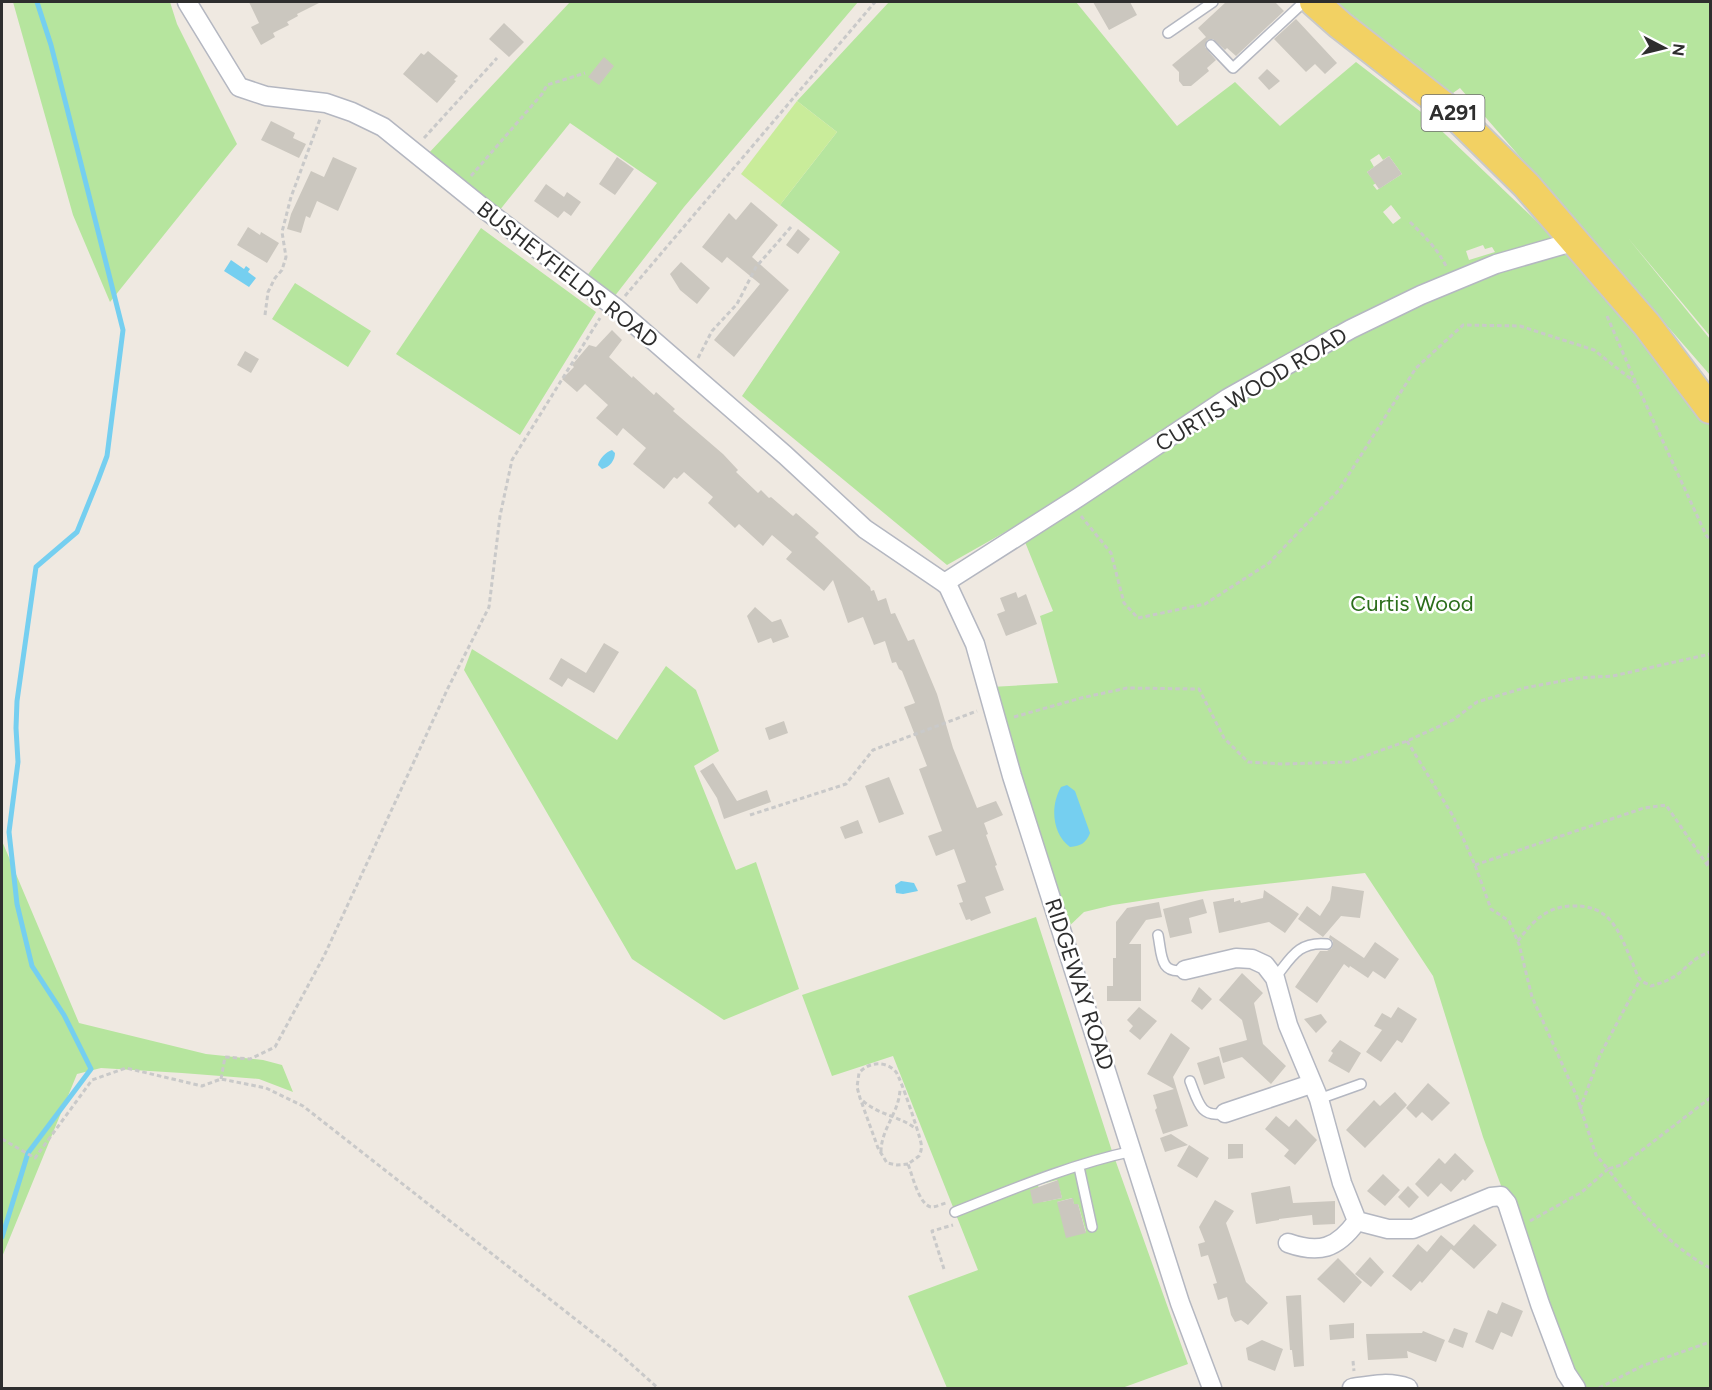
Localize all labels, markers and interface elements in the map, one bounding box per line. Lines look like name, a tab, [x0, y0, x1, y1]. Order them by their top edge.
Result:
north arrow	[1634, 18, 1694, 78]
text: N	[1668, 42, 1689, 57]
road number: A291	[1422, 95, 1484, 131]
street label: BUSHEYFIELDS ROAD	[472, 195, 664, 354]
street label: CURTIS WOOD ROAD	[1150, 321, 1352, 457]
park label: Curtis Wood	[1350, 590, 1474, 617]
street label: RIDGEWAY ROAD	[1039, 895, 1120, 1074]

